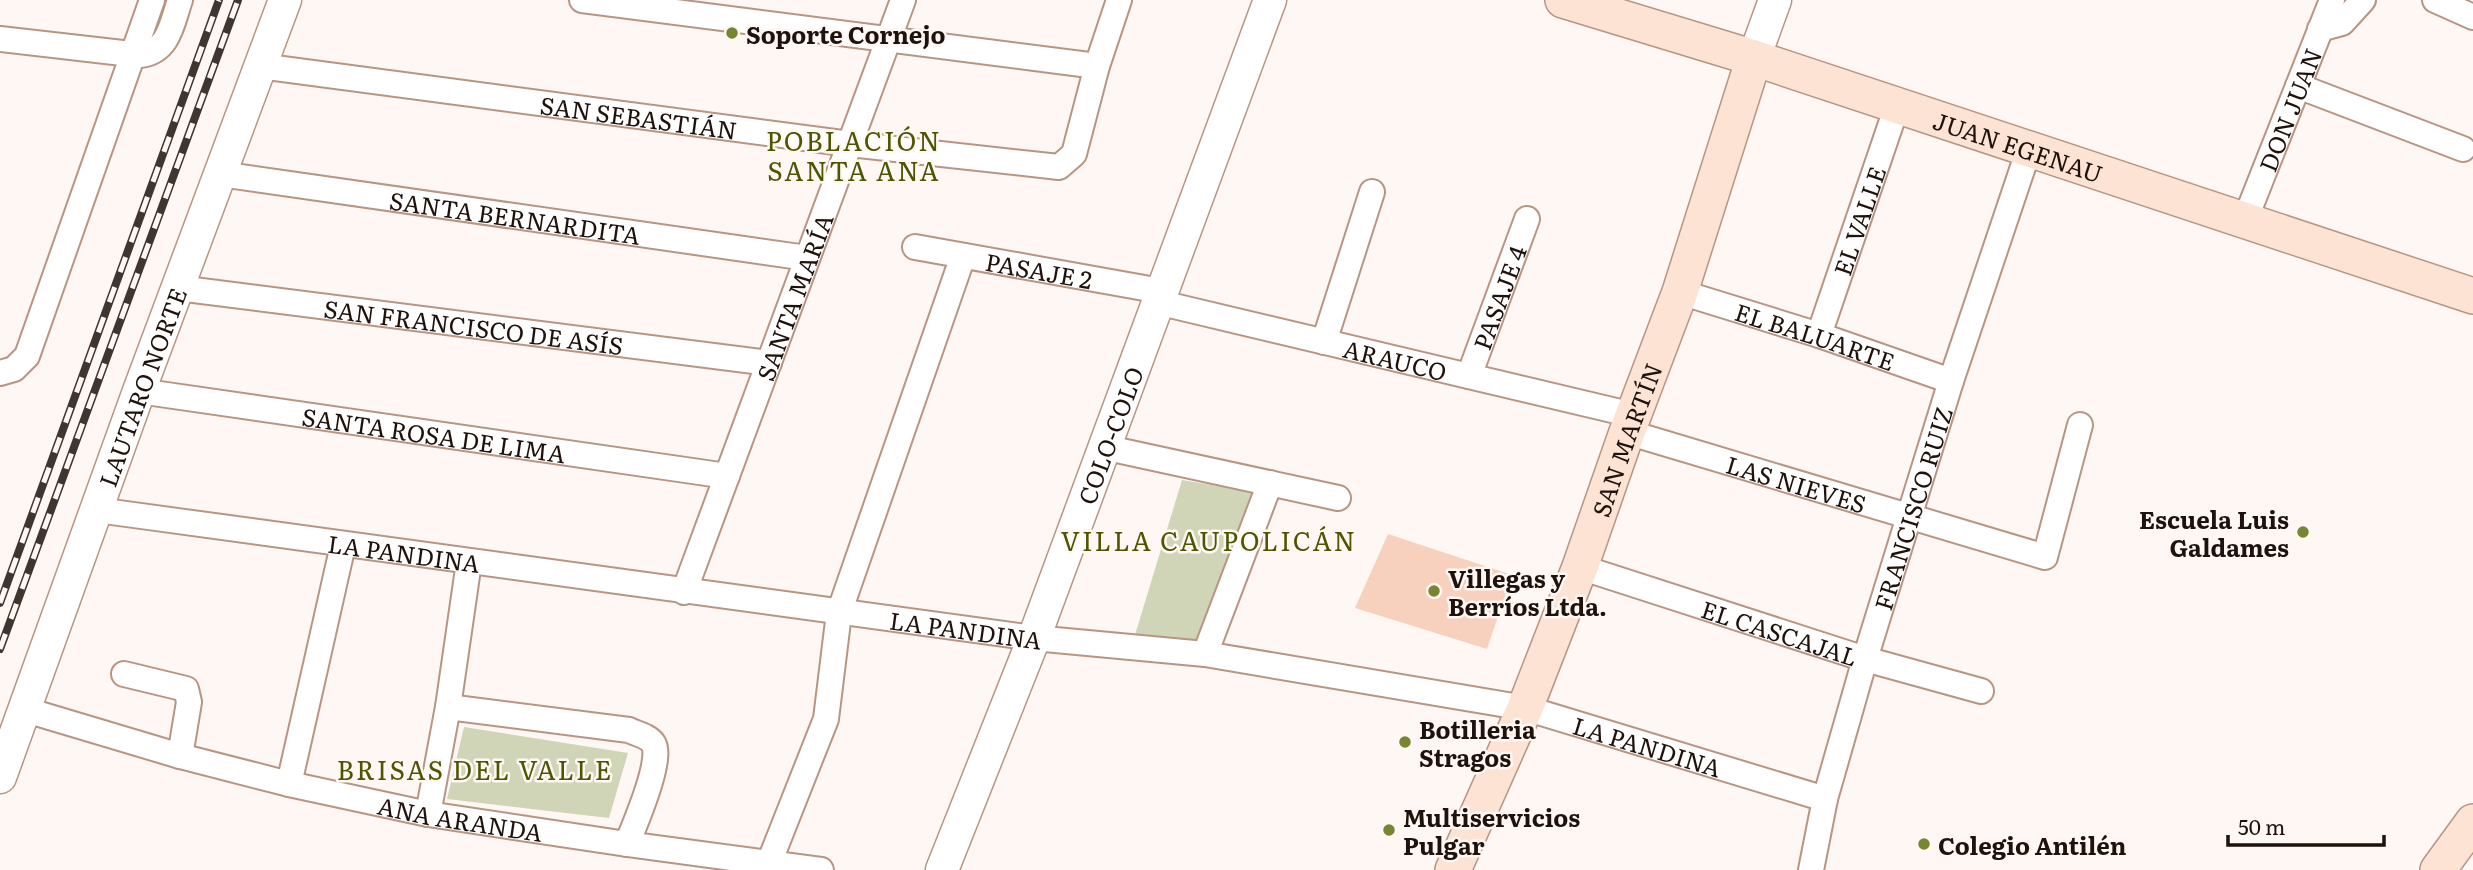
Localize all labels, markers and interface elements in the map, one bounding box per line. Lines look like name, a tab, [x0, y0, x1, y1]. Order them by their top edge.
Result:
place label: Soporte Cornejo	[746, 16, 945, 51]
marker: Soporte Cornejo	[724, 25, 740, 41]
street label: DON JUAN	[2249, 42, 2329, 176]
street label: SAN SEBASTIÁN	[538, 86, 739, 146]
street label: JUAN EGENAU	[1929, 101, 2108, 190]
district label: POBLACIÓN SANTA ANA	[766, 120, 942, 189]
street label: EL VALLE	[1823, 161, 1893, 280]
street label: SANTA BERNARDITA	[387, 181, 643, 252]
street label: SANTA MARÍA	[746, 208, 840, 385]
street label: PASAJE 4	[1463, 240, 1533, 354]
street label: PASAJE 2	[983, 242, 1095, 296]
street label: LAUTARO NORTE	[89, 282, 194, 491]
street label: SAN FRANCISCO DE ASÍS	[322, 289, 625, 362]
street label: EL BALUARTE	[1731, 293, 1900, 378]
street label: ARAUCO	[1340, 329, 1451, 388]
street label: SAN MARTÍN	[1581, 358, 1669, 521]
street label: COLO-COLO	[1068, 361, 1151, 509]
street label: SANTA ROSA DE LIMA	[300, 397, 568, 470]
street label: FRANCISCO RUIZ	[1864, 402, 1960, 614]
street label: LAS NIEVES	[1722, 445, 1871, 520]
place label: Escuela Luis Galdames	[2139, 501, 2289, 564]
district label: VILLA CAUPOLICÁN	[1061, 520, 1357, 559]
street label: LA PANDINA	[326, 524, 483, 580]
marker: Escuela Luis Galdames	[2295, 524, 2311, 540]
place label: Villegas y Berríos Ltda.	[1448, 560, 1607, 623]
marker: Villegas y Berríos Ltda.	[1426, 583, 1442, 599]
street label: EL CASCAJAL	[1697, 590, 1862, 673]
street label: LA PANDINA	[888, 601, 1045, 656]
street label: LA PANDINA	[1569, 706, 1726, 784]
place label: Botilleria Stragos	[1419, 711, 1536, 774]
marker: Botilleria Stragos	[1397, 734, 1413, 750]
district label: BRISAS DEL VALLE	[337, 749, 613, 788]
street label: ANA ARANDA	[375, 786, 545, 849]
place label: Multiservicios Pulgar	[1403, 799, 1580, 862]
scale bar	[2228, 804, 2384, 848]
text: 50 m	[2238, 810, 2285, 841]
marker: Multiservicios Pulgar	[1381, 822, 1397, 838]
place label: Colegio Antilén	[1938, 827, 2127, 862]
marker: Colegio Antilén	[1916, 836, 1932, 852]

